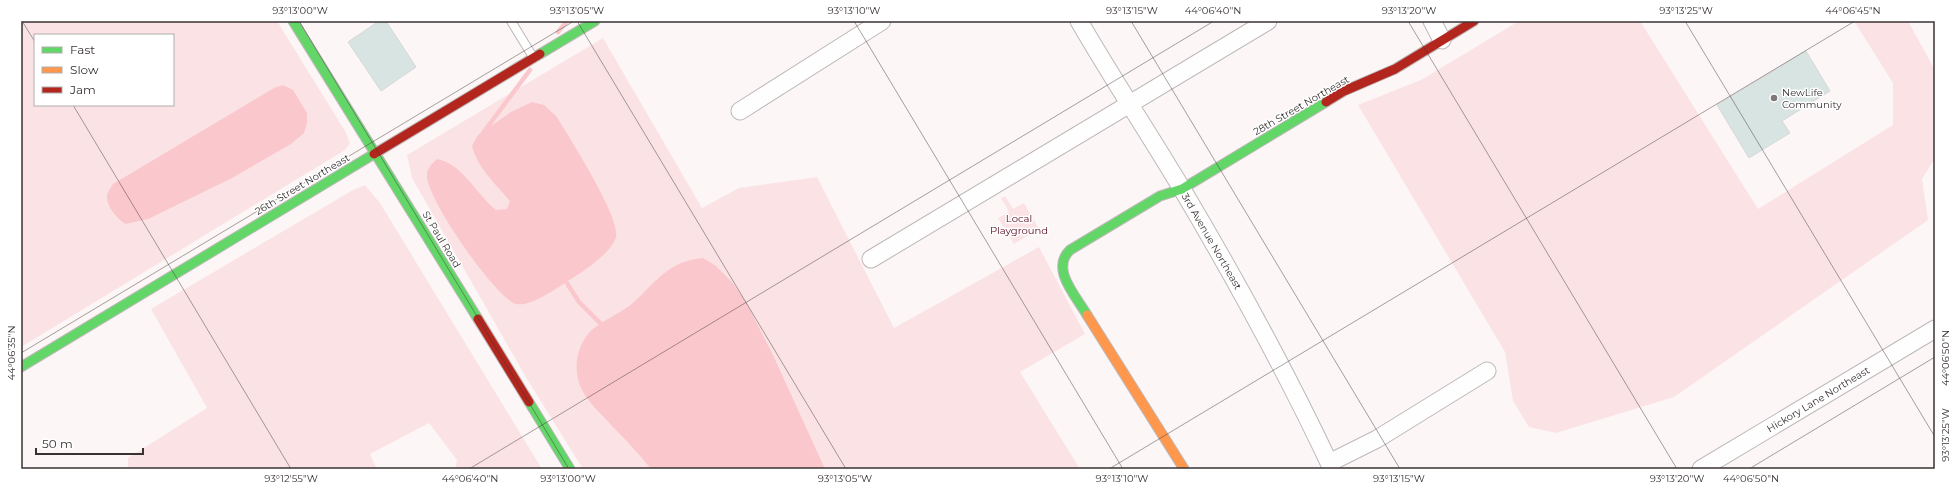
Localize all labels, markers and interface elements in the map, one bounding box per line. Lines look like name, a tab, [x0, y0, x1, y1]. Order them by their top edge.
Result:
text: 93°13'00"W	[272, 4, 328, 17]
text: 93°13'05"W	[550, 4, 604, 17]
text: 93°13'10"W	[828, 4, 880, 17]
text: 93°13'15"W	[1106, 4, 1158, 17]
text: 44°06'40"N	[1185, 4, 1241, 17]
text: 93°13'20"W	[1382, 4, 1436, 17]
text: 93°13'25"W	[1659, 4, 1713, 17]
text: 44°06'45"N	[1825, 4, 1881, 17]
legend	[34, 34, 174, 106]
text: Fast	[70, 42, 95, 57]
text: Slow	[70, 62, 99, 77]
street label: 28th Street Northeast	[1251, 73, 1351, 138]
text: Jam	[69, 82, 96, 97]
place label: NewLife Community	[1782, 86, 1842, 111]
marker: NewLife Community	[1769, 93, 1779, 103]
street label: 26th Street Northeast	[253, 151, 352, 218]
street label: 3rd Avenue Northeast	[1179, 191, 1245, 292]
street label: St Paul Road	[420, 209, 464, 270]
park label: Local Playground	[990, 212, 1048, 237]
text: 44°06'35"N	[5, 325, 18, 381]
text: 44°06'50"N	[1939, 330, 1952, 386]
street label: Hickory Lane Northeast	[1764, 364, 1872, 435]
text: 93°13'25"W	[1939, 408, 1952, 462]
scale bar	[36, 430, 143, 456]
text: 50 m	[42, 436, 73, 451]
text: 93°12'55"W	[264, 472, 318, 485]
text: 44°06'40"N	[442, 472, 498, 485]
text: 93°13'00"W	[540, 472, 596, 485]
text: 93°13'05"W	[818, 472, 872, 485]
text: 93°13'10"W	[1096, 472, 1148, 485]
text: 93°13'15"W	[1373, 472, 1425, 485]
text: 93°13'20"W	[1650, 472, 1704, 485]
text: 44°06'50"N	[1723, 472, 1779, 485]

